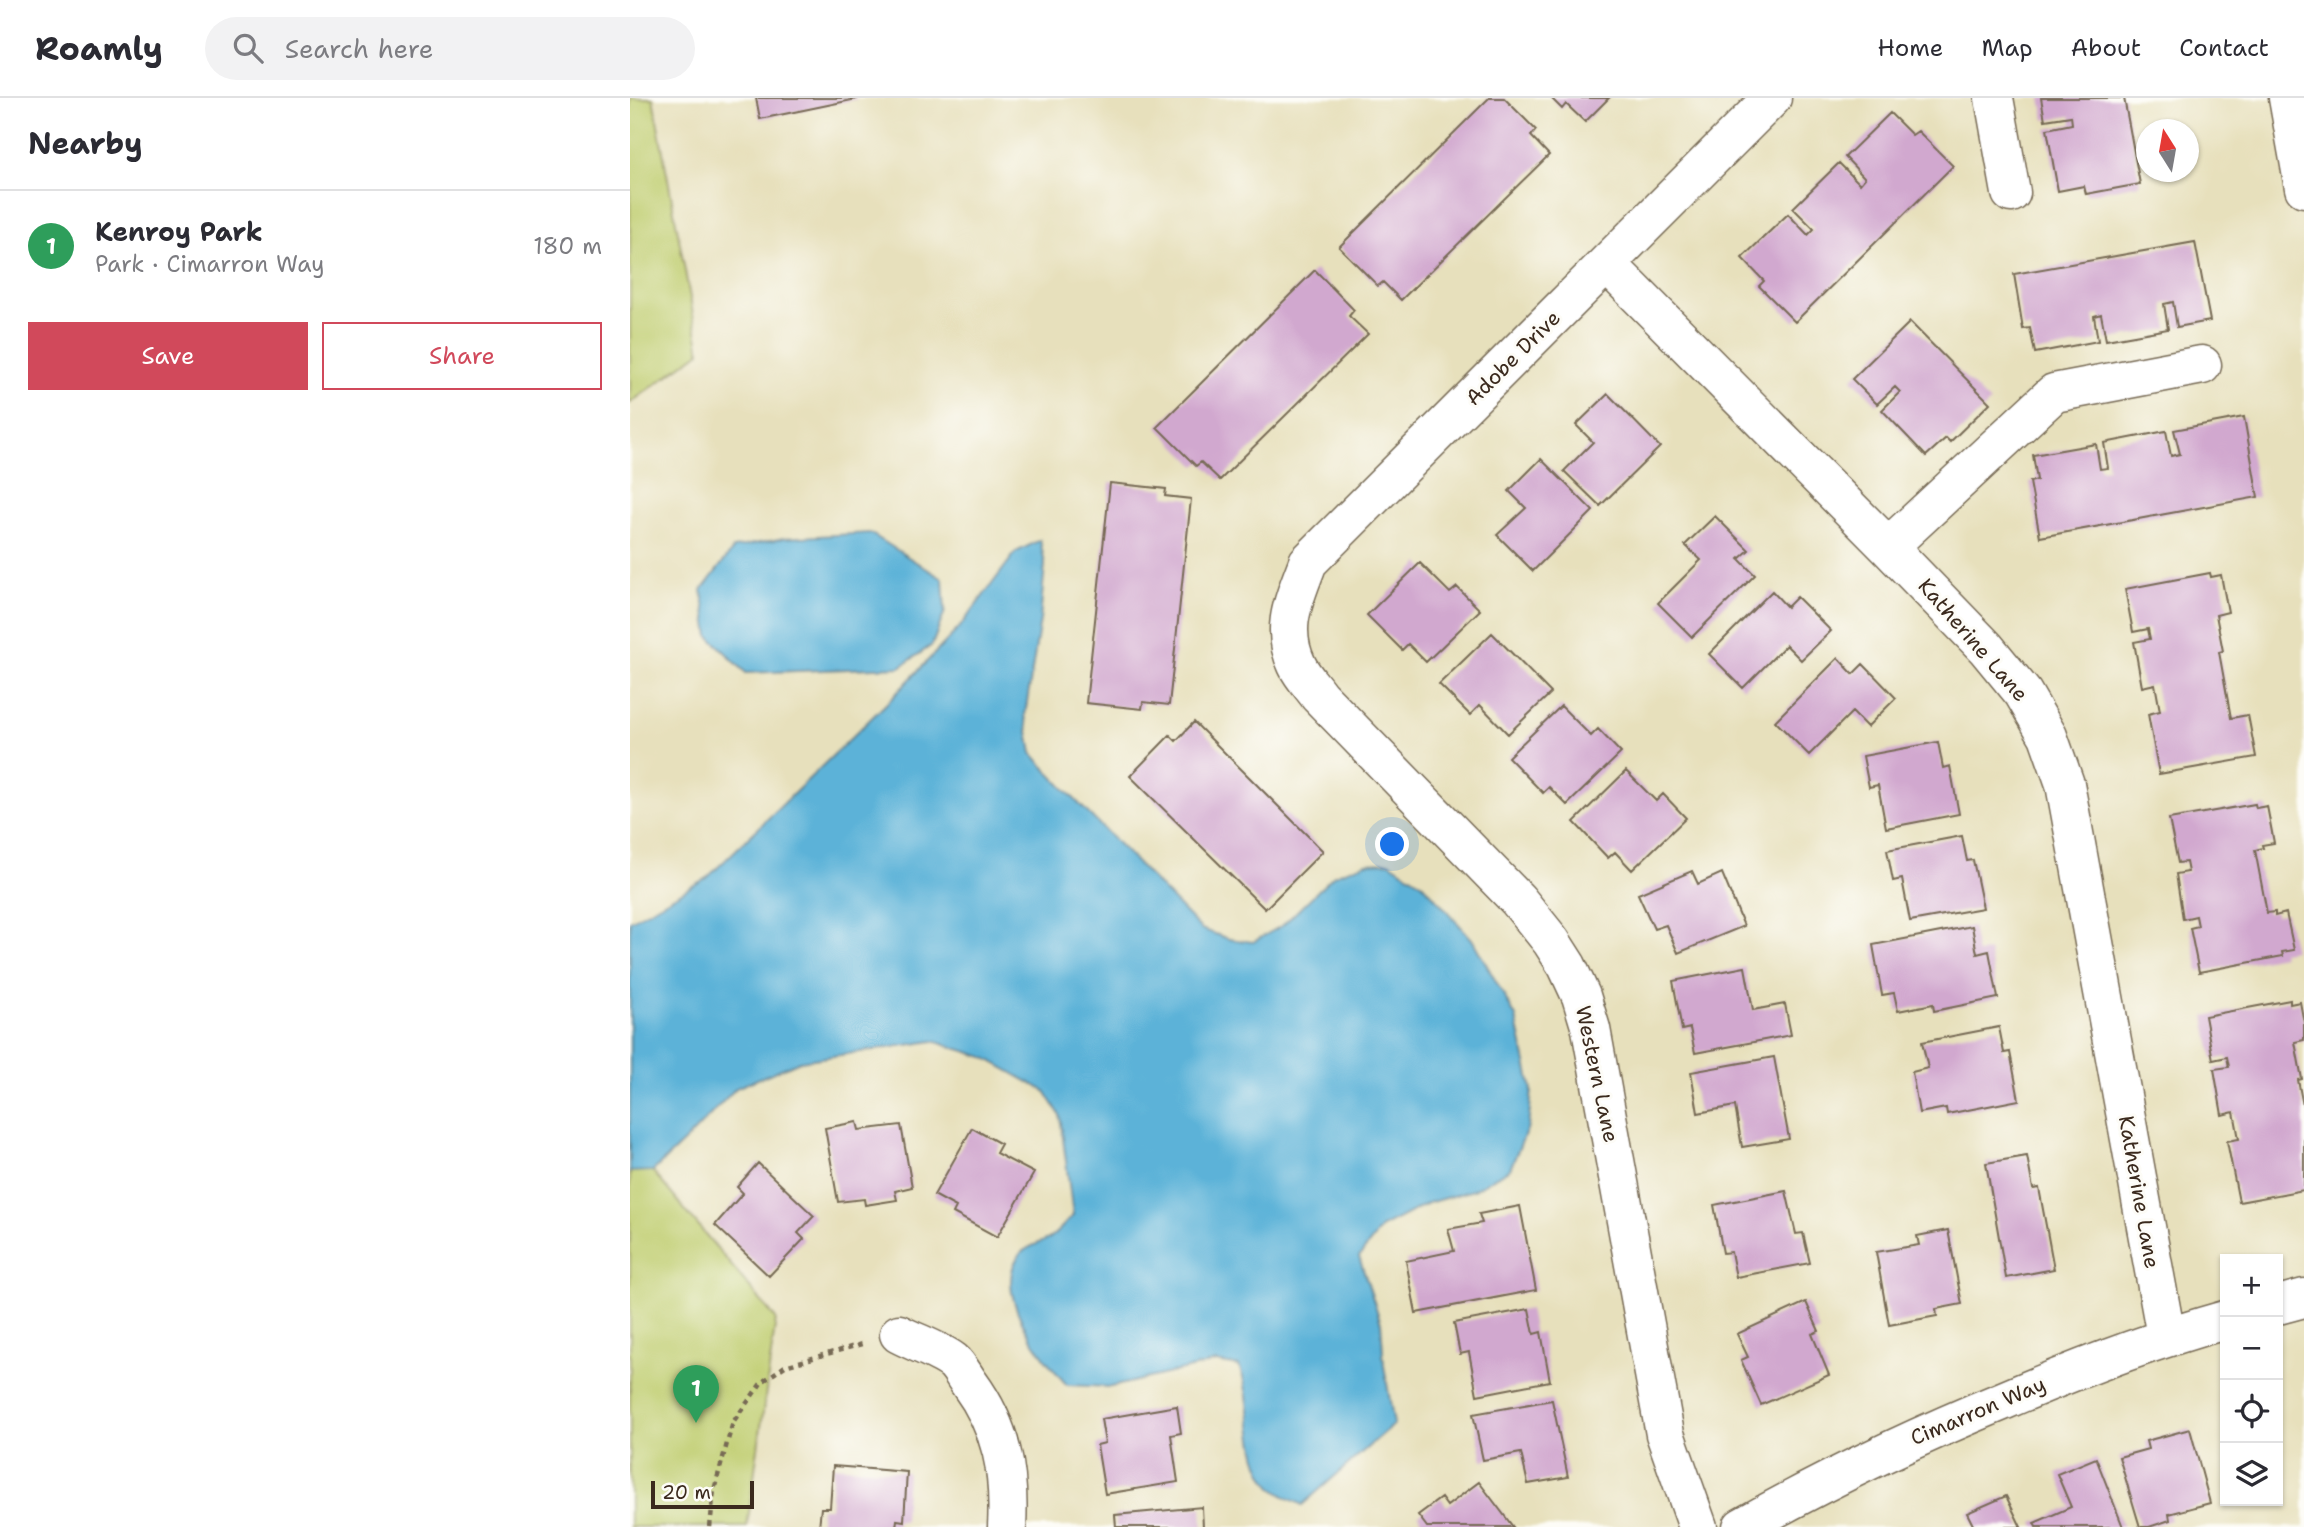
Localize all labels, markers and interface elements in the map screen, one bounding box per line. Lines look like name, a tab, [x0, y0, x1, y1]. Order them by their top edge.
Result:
search box	[205, 17, 695, 80]
text: Roamly	[35, 26, 163, 71]
icon: search	[229, 29, 267, 67]
text: Search here	[285, 31, 433, 66]
text: Home	[1877, 32, 1943, 64]
text: Map	[1981, 32, 2033, 64]
text: About	[2071, 32, 2141, 64]
text: Contact	[2179, 32, 2269, 64]
north arrow	[2136, 119, 2199, 182]
text: Nearby	[28, 123, 143, 164]
text: Kenroy Park	[95, 214, 263, 249]
text: 1	[46, 231, 56, 261]
text: 180 m	[533, 231, 602, 261]
text: Park · Cimarron Way	[95, 249, 324, 279]
street label: Adobe Drive	[1459, 304, 1567, 412]
button: Save	[28, 322, 308, 390]
button: Share	[322, 322, 602, 390]
street label: Katherine Lane	[1912, 572, 2034, 708]
your location	[1375, 827, 1409, 861]
street label: Western Lane	[1569, 1003, 1625, 1145]
street label: Katherine Lane	[2112, 1113, 2166, 1271]
map controls	[2220, 1254, 2283, 1506]
button: +	[2220, 1254, 2283, 1317]
button: −	[2220, 1317, 2283, 1380]
pin: 1	[673, 1365, 719, 1423]
street label: Cimarron Way	[1906, 1370, 2050, 1452]
button: locate	[2220, 1380, 2283, 1443]
button: layers	[2220, 1443, 2283, 1506]
scale bar	[651, 1478, 754, 1510]
text: 20 m	[662, 1480, 711, 1505]

